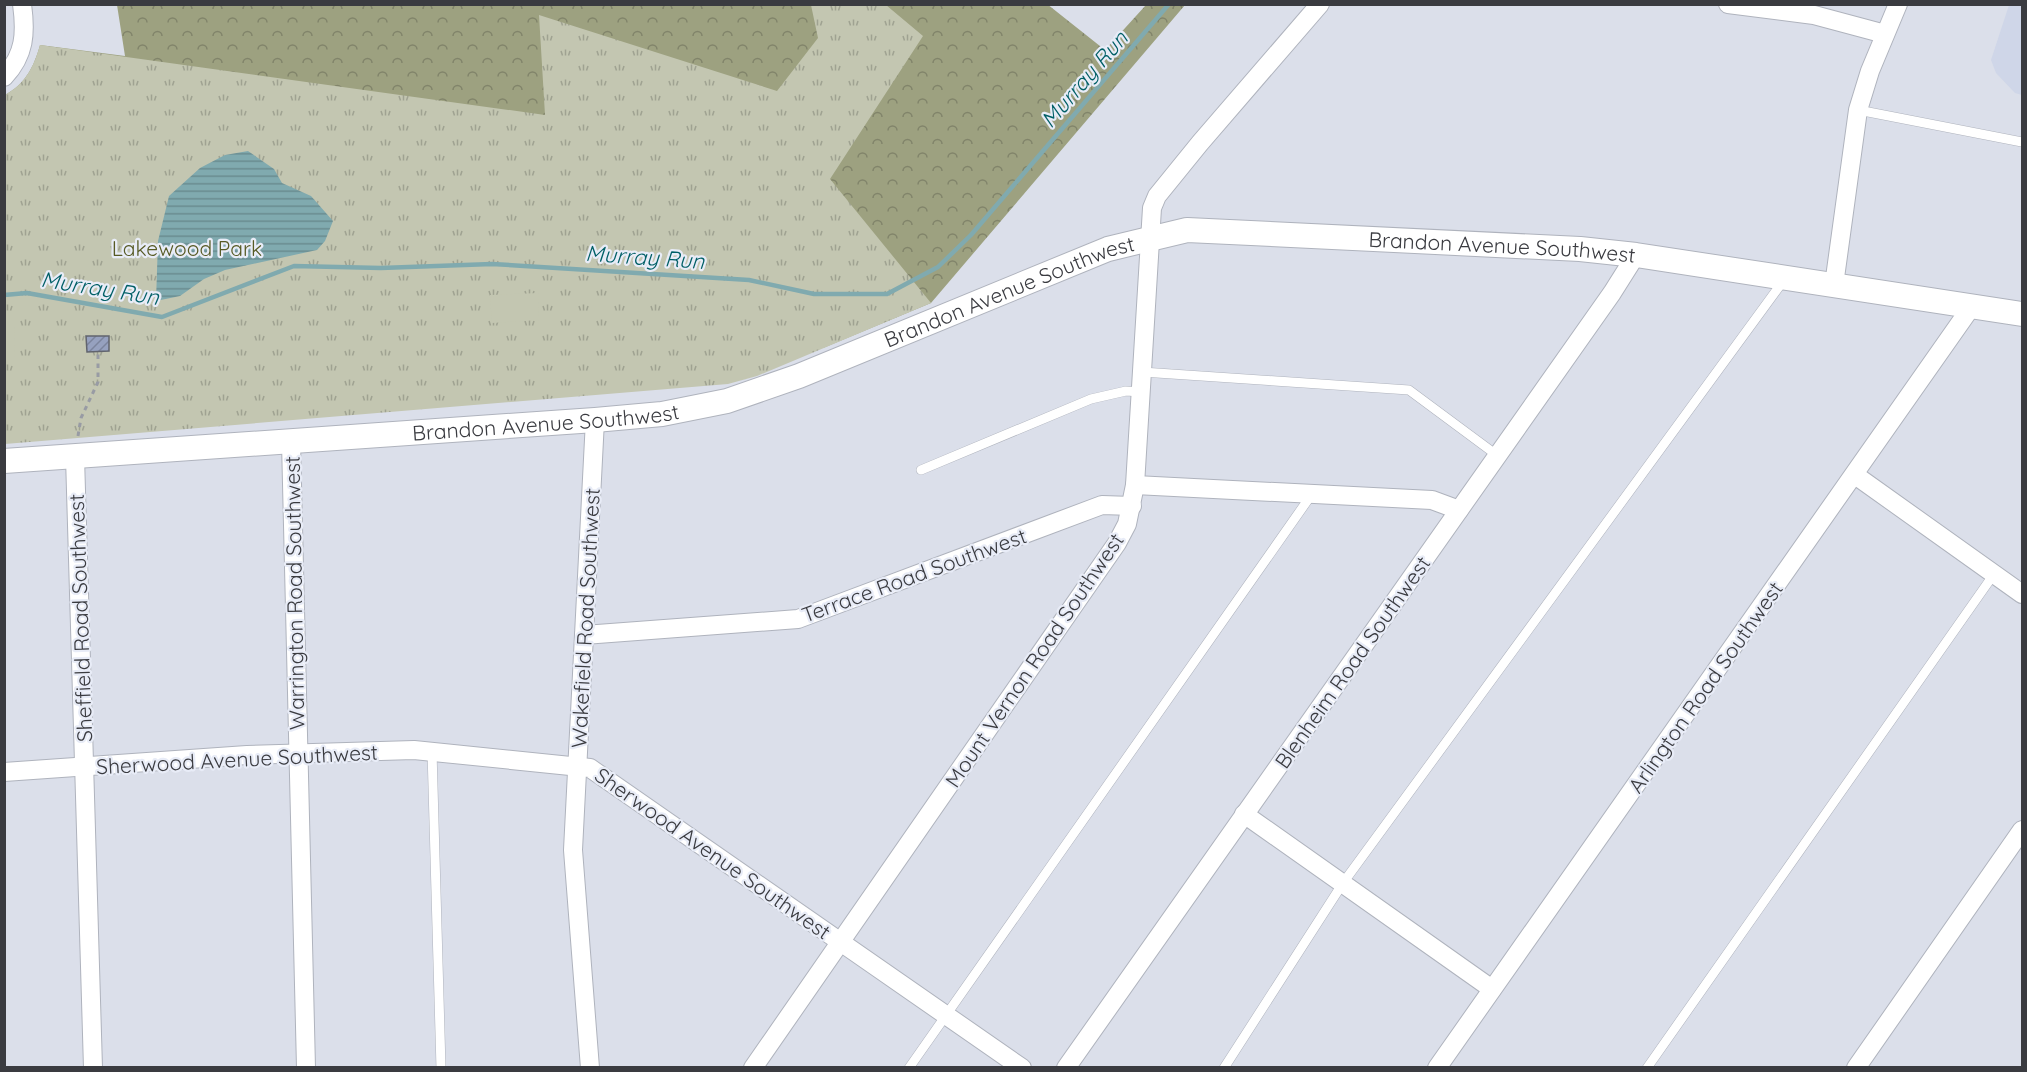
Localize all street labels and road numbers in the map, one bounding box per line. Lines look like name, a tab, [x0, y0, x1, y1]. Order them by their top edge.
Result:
street label: Brandon Avenue Southwest	[1368, 226, 1637, 268]
street label: Brandon Avenue Southwest	[880, 230, 1137, 353]
street label: Brandon Avenue Southwest	[411, 398, 681, 446]
street label: Warrington Road Southwest	[279, 456, 309, 730]
street label: Wakefield Road Southwest	[565, 487, 605, 749]
street label: Sheffield Road Southwest	[63, 494, 97, 742]
street label: Terrace Road Southwest	[798, 522, 1030, 628]
street label: Mount Vernon Road Southwest	[939, 528, 1129, 792]
street label: Blenheim Road Southwest	[1269, 551, 1435, 773]
street label: Arlington Road Southwest	[1622, 576, 1788, 798]
street label: Sherwood Avenue Southwest	[96, 739, 378, 779]
street label: Sherwood Avenue Southwest	[590, 761, 836, 945]

